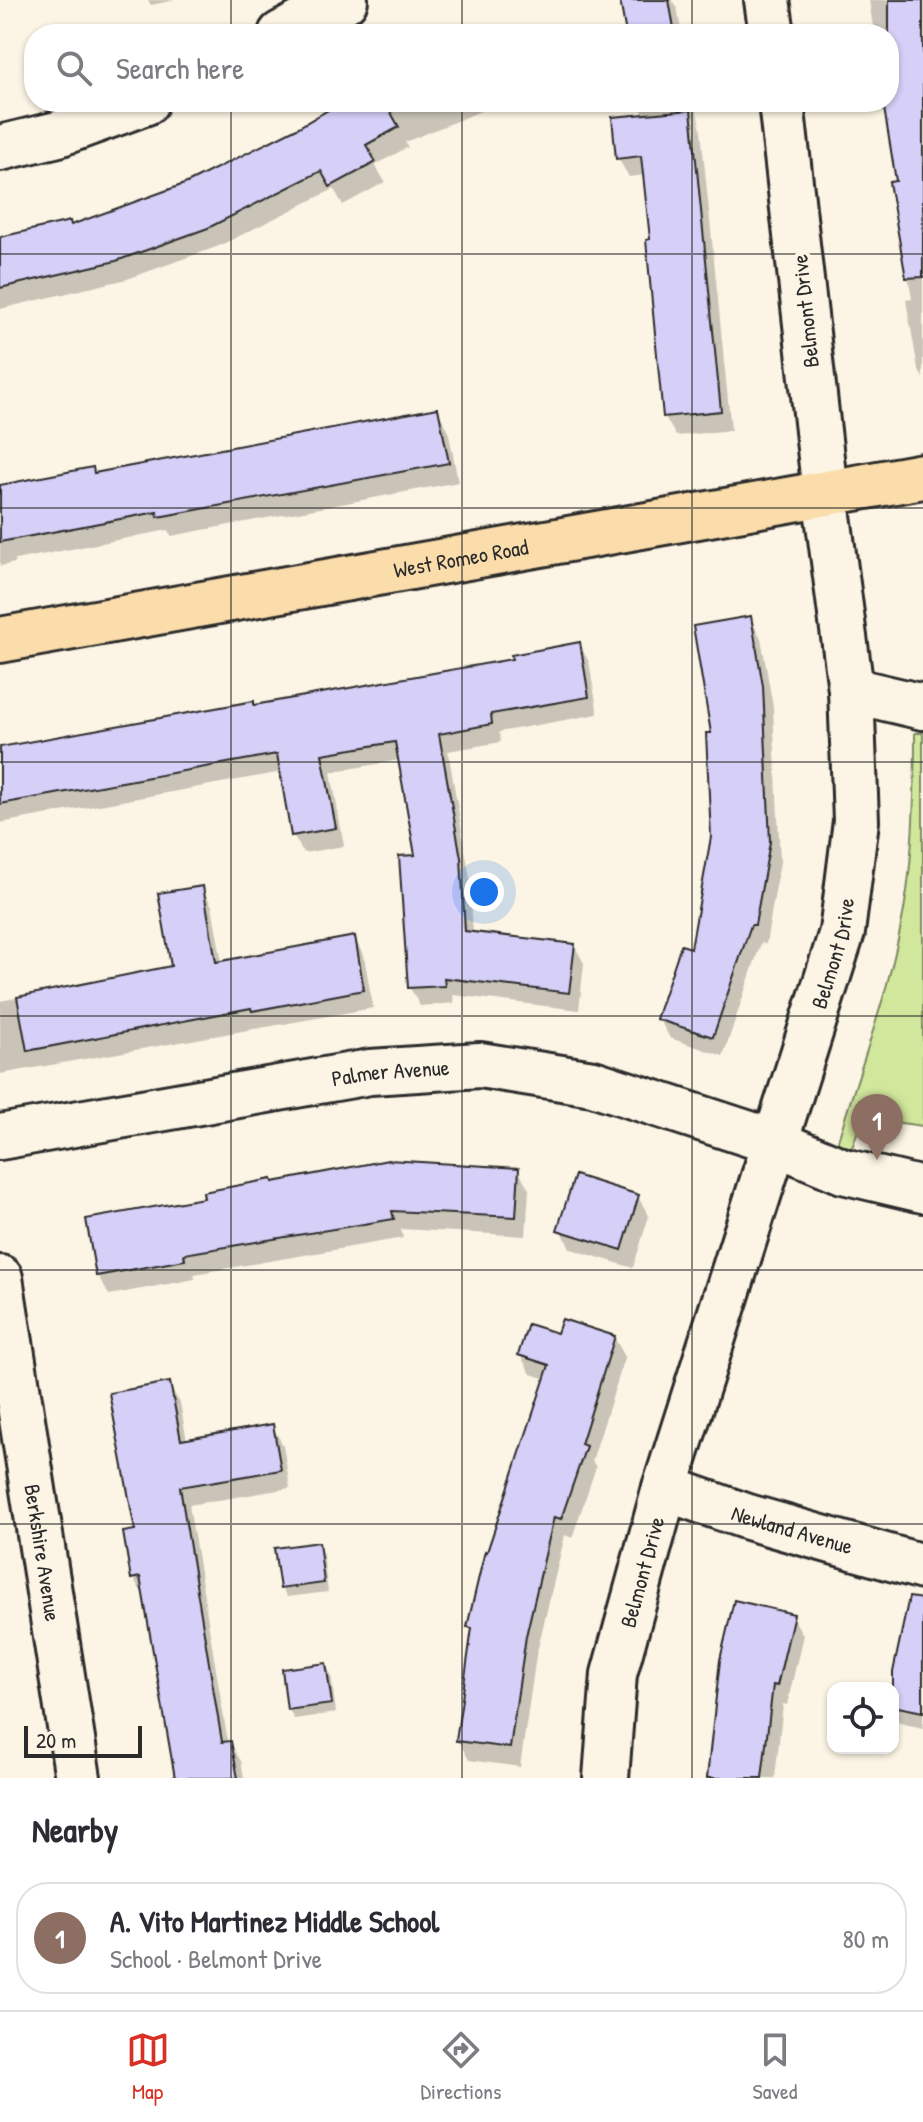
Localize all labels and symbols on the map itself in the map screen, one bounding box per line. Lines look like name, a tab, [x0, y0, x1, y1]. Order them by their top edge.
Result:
street label: Belmont Drive	[784, 253, 826, 369]
street label: West Romeo Road	[391, 531, 531, 585]
your location	[464, 872, 504, 912]
street label: Belmont Drive	[804, 896, 861, 1012]
street label: Palmer Avenue	[329, 1052, 450, 1093]
pin: 1	[851, 1094, 903, 1160]
street label: Berkshire Avenue	[17, 1482, 68, 1624]
street label: Newland Avenue	[728, 1497, 857, 1561]
street label: Belmont Drive	[612, 1513, 672, 1631]
scale bar	[24, 1722, 142, 1758]

